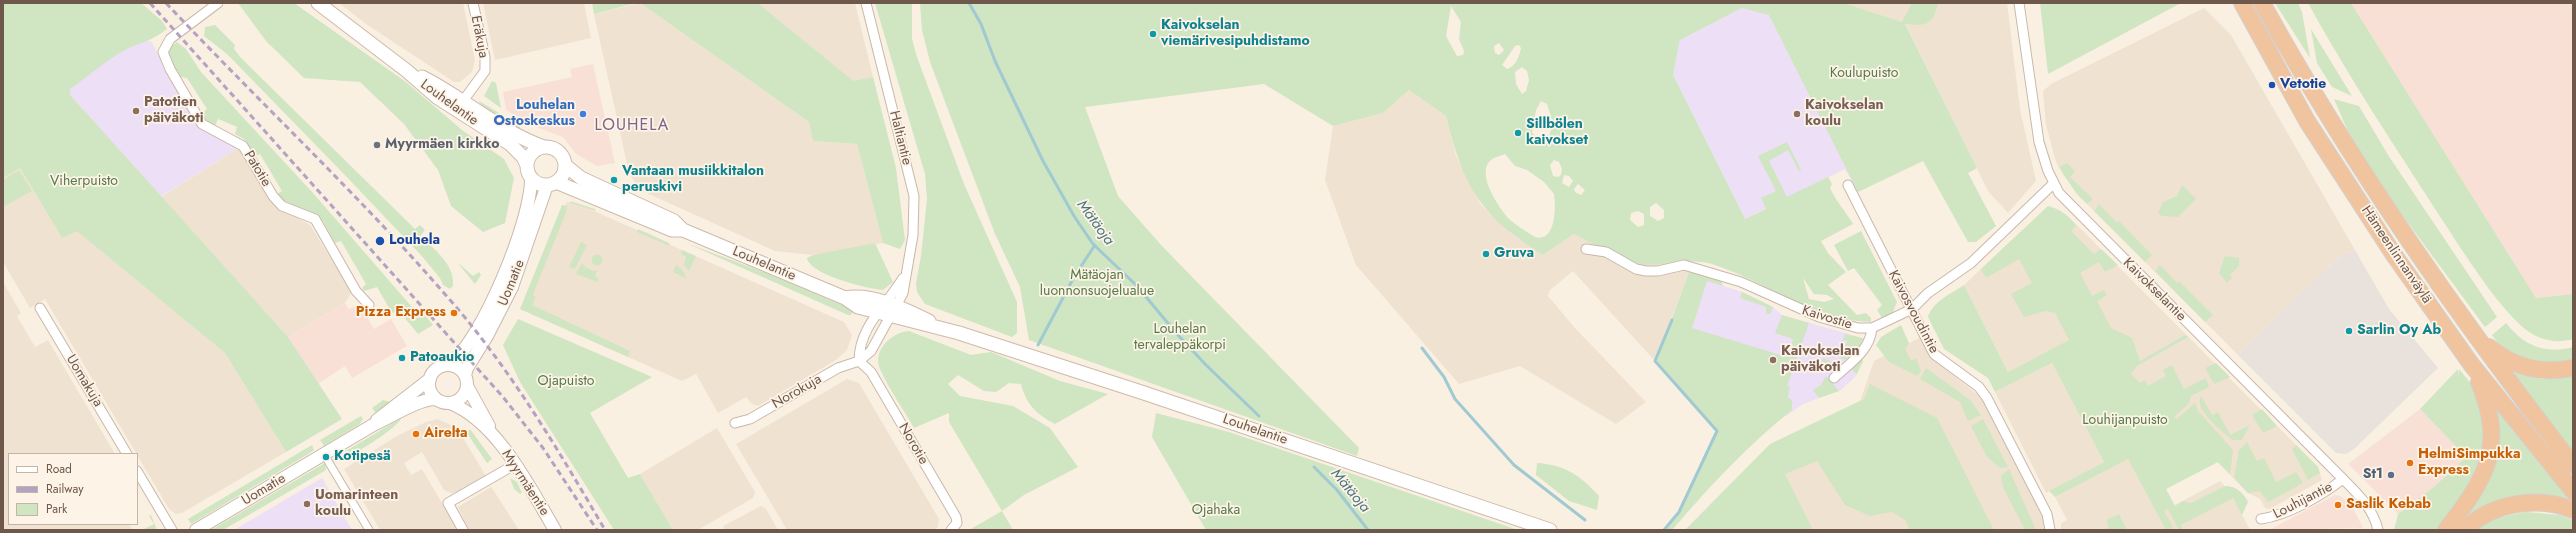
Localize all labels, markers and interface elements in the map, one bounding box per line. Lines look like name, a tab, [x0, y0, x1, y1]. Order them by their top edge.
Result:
street label: Eräkuja	[467, 14, 491, 60]
place label: Kaivokselan viemärivesipuhdistamo	[1161, 18, 1310, 50]
marker: Kaivokselan viemärivesipuhdistamo	[1148, 29, 1158, 39]
park label: Koulupuisto	[1830, 66, 1898, 82]
street label: Louhelantie	[417, 76, 481, 130]
place label: Vetotie	[2280, 77, 2326, 93]
marker: Vetotie	[2267, 80, 2277, 90]
place label: Patotien päiväkoti	[144, 95, 204, 128]
place label: Louhelan Ostoskeskus	[493, 98, 575, 130]
place label: Kaivokselan koulu	[1805, 98, 1883, 130]
marker: Patotien päiväkoti	[131, 106, 141, 116]
marker: Louhelan Ostoskeskus	[578, 109, 588, 119]
street label: Haltiantie	[885, 109, 915, 167]
marker: Kaivokselan koulu	[1792, 109, 1802, 119]
district label: LOUHELA	[595, 116, 669, 136]
place label: Sillbölen kaivokset	[1526, 117, 1588, 150]
marker: Sillbölen kaivokset	[1513, 128, 1523, 138]
place label: Myyrmäen kirkko	[385, 137, 500, 153]
marker: Myyrmäen kirkko	[372, 140, 382, 150]
street label: Patotie	[240, 148, 274, 190]
place label: Vantaan musiikkitalon peruskivi	[622, 164, 764, 196]
park label: Viherpuisto	[50, 174, 118, 190]
marker: Vantaan musiikkitalon peruskivi	[609, 175, 619, 185]
water label: Mätäoja	[1073, 197, 1117, 249]
street label: Hämeenlinnanväylä	[2357, 203, 2435, 307]
place label: Louhela	[389, 233, 440, 249]
marker: Louhela	[374, 235, 386, 247]
street label: Louhelantie	[730, 243, 798, 285]
place label: Gruva	[1494, 246, 1534, 262]
marker: Gruva	[1481, 249, 1491, 259]
street label: Kaivokselantie	[2119, 255, 2189, 325]
street label: Uomatie	[495, 257, 529, 309]
park label: Mätäojan luonnonsuojelualue	[1040, 268, 1154, 300]
street label: Kaivosvoudintie	[1884, 268, 1942, 356]
street label: Kaivostie	[1800, 302, 1854, 334]
place label: Pizza Express	[356, 305, 446, 321]
marker: Pizza Express	[449, 308, 459, 318]
park label: Louhelan tervaleppäkorpi	[1134, 322, 1226, 354]
place label: Sarlin Oy Ab	[2357, 323, 2441, 339]
marker: Sarlin Oy Ab	[2344, 326, 2354, 336]
place label: Kaivokselan päiväkoti	[1781, 344, 1859, 376]
place label: Patoaukio	[410, 350, 474, 366]
street label: Uomakuja	[62, 352, 106, 410]
marker: Patoaukio	[397, 353, 407, 363]
marker: Kaivokselan päiväkoti	[1768, 355, 1778, 365]
street label: Norokuja	[769, 371, 825, 413]
park label: Ojapuisto	[538, 374, 594, 390]
street label: Louhelantie	[1220, 411, 1290, 449]
park label: Louhijanpuisto	[2082, 413, 2168, 429]
street label: Norotie	[894, 420, 932, 468]
place label: Airelta	[424, 426, 467, 442]
marker: Airelta	[411, 429, 421, 439]
street label: Myyrmäentie	[497, 447, 553, 519]
place label: HelmiSimpukka Express	[2418, 447, 2521, 480]
place label: Kotipesä	[334, 449, 391, 465]
marker: Kotipesä	[321, 452, 331, 462]
legend	[8, 453, 138, 525]
marker: HelmiSimpukka Express	[2405, 458, 2415, 468]
text: Road	[46, 460, 72, 478]
water label: Mätäoja	[1326, 465, 1374, 517]
place label: St1	[2363, 467, 2383, 483]
street label: Uomatie	[239, 470, 289, 510]
marker: St1	[2386, 470, 2396, 480]
street label: Louhijantie	[2271, 479, 2335, 523]
text: Railway	[46, 480, 84, 498]
place label: Uomarinteen koulu	[315, 488, 398, 520]
place label: Saslik Kebab	[2346, 497, 2431, 513]
marker: Uomarinteen koulu	[302, 499, 312, 509]
text: Park	[46, 500, 67, 518]
marker: Saslik Kebab	[2333, 500, 2343, 510]
park label: Ojahaka	[1192, 503, 1240, 519]

